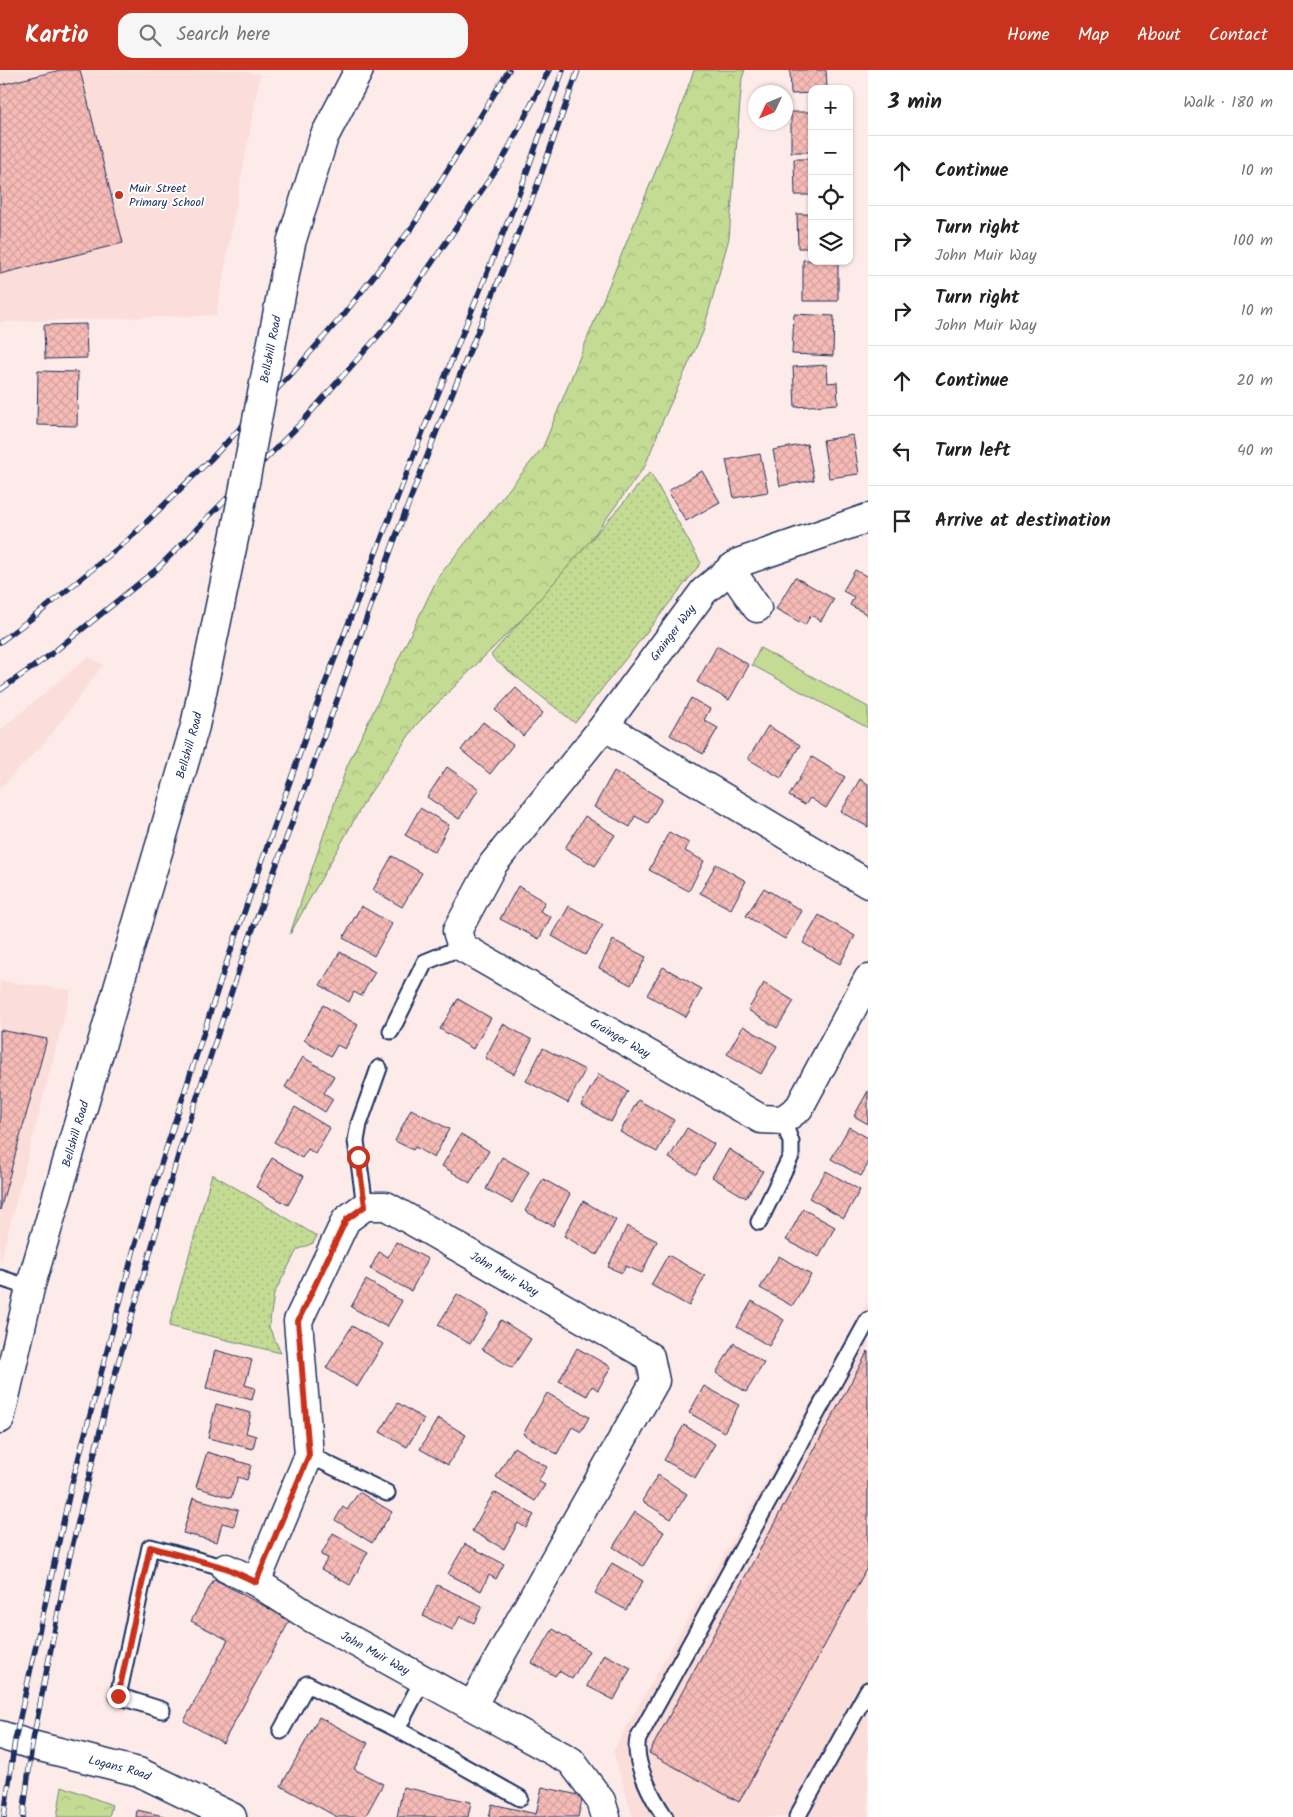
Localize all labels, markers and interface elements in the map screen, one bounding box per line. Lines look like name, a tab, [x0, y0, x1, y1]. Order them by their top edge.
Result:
search box	[118, 13, 468, 58]
text: Kartio	[25, 16, 88, 55]
text: Search here	[176, 20, 270, 50]
icon: search	[136, 21, 164, 49]
text: Home	[1007, 21, 1050, 50]
text: Map	[1078, 21, 1109, 50]
text: About	[1137, 21, 1181, 50]
text: Contact	[1209, 21, 1268, 50]
north arrow	[748, 85, 793, 130]
map controls	[808, 85, 853, 265]
button: +	[808, 85, 853, 130]
text: 3 min	[888, 86, 942, 119]
text: Walk · 180 m	[1183, 90, 1273, 115]
button: −	[808, 130, 853, 175]
text: Continue	[935, 156, 1008, 186]
icon: ahead	[888, 157, 916, 185]
text: 10 m	[1241, 158, 1273, 183]
button: locate	[808, 175, 853, 220]
place label: Muir Street Primary School	[129, 179, 204, 212]
marker: Muir Street Primary School	[113, 189, 125, 201]
text: Turn right	[935, 213, 1020, 243]
button: layers	[808, 220, 853, 265]
icon: right	[888, 227, 916, 255]
text: 100 m	[1233, 228, 1273, 253]
text: John Muir Way	[935, 243, 1037, 268]
text: Turn right	[935, 283, 1020, 313]
icon: right	[888, 297, 916, 325]
text: 10 m	[1241, 298, 1273, 323]
street label: Bellshill Road	[255, 313, 287, 384]
text: John Muir Way	[935, 313, 1037, 338]
text: Continue	[935, 366, 1008, 396]
icon: ahead	[888, 367, 916, 395]
text: 20 m	[1237, 368, 1273, 393]
text: Turn left	[935, 436, 1010, 466]
icon: left	[888, 437, 916, 465]
text: 40 m	[1237, 438, 1273, 463]
text: Arrive at destination	[935, 506, 1111, 536]
icon: arrive	[888, 507, 916, 535]
street label: Grainger Way	[645, 600, 701, 665]
street label: Bellshill Road	[171, 709, 207, 781]
street label: Grainger Way	[586, 1013, 654, 1063]
street label: Bellshill Road	[57, 1098, 94, 1169]
route start	[347, 1146, 370, 1169]
street label: John Muir Way	[467, 1247, 543, 1301]
street label: John Muir Way	[337, 1626, 414, 1680]
route end	[107, 1685, 130, 1708]
street label: Logans Road	[86, 1750, 155, 1786]

